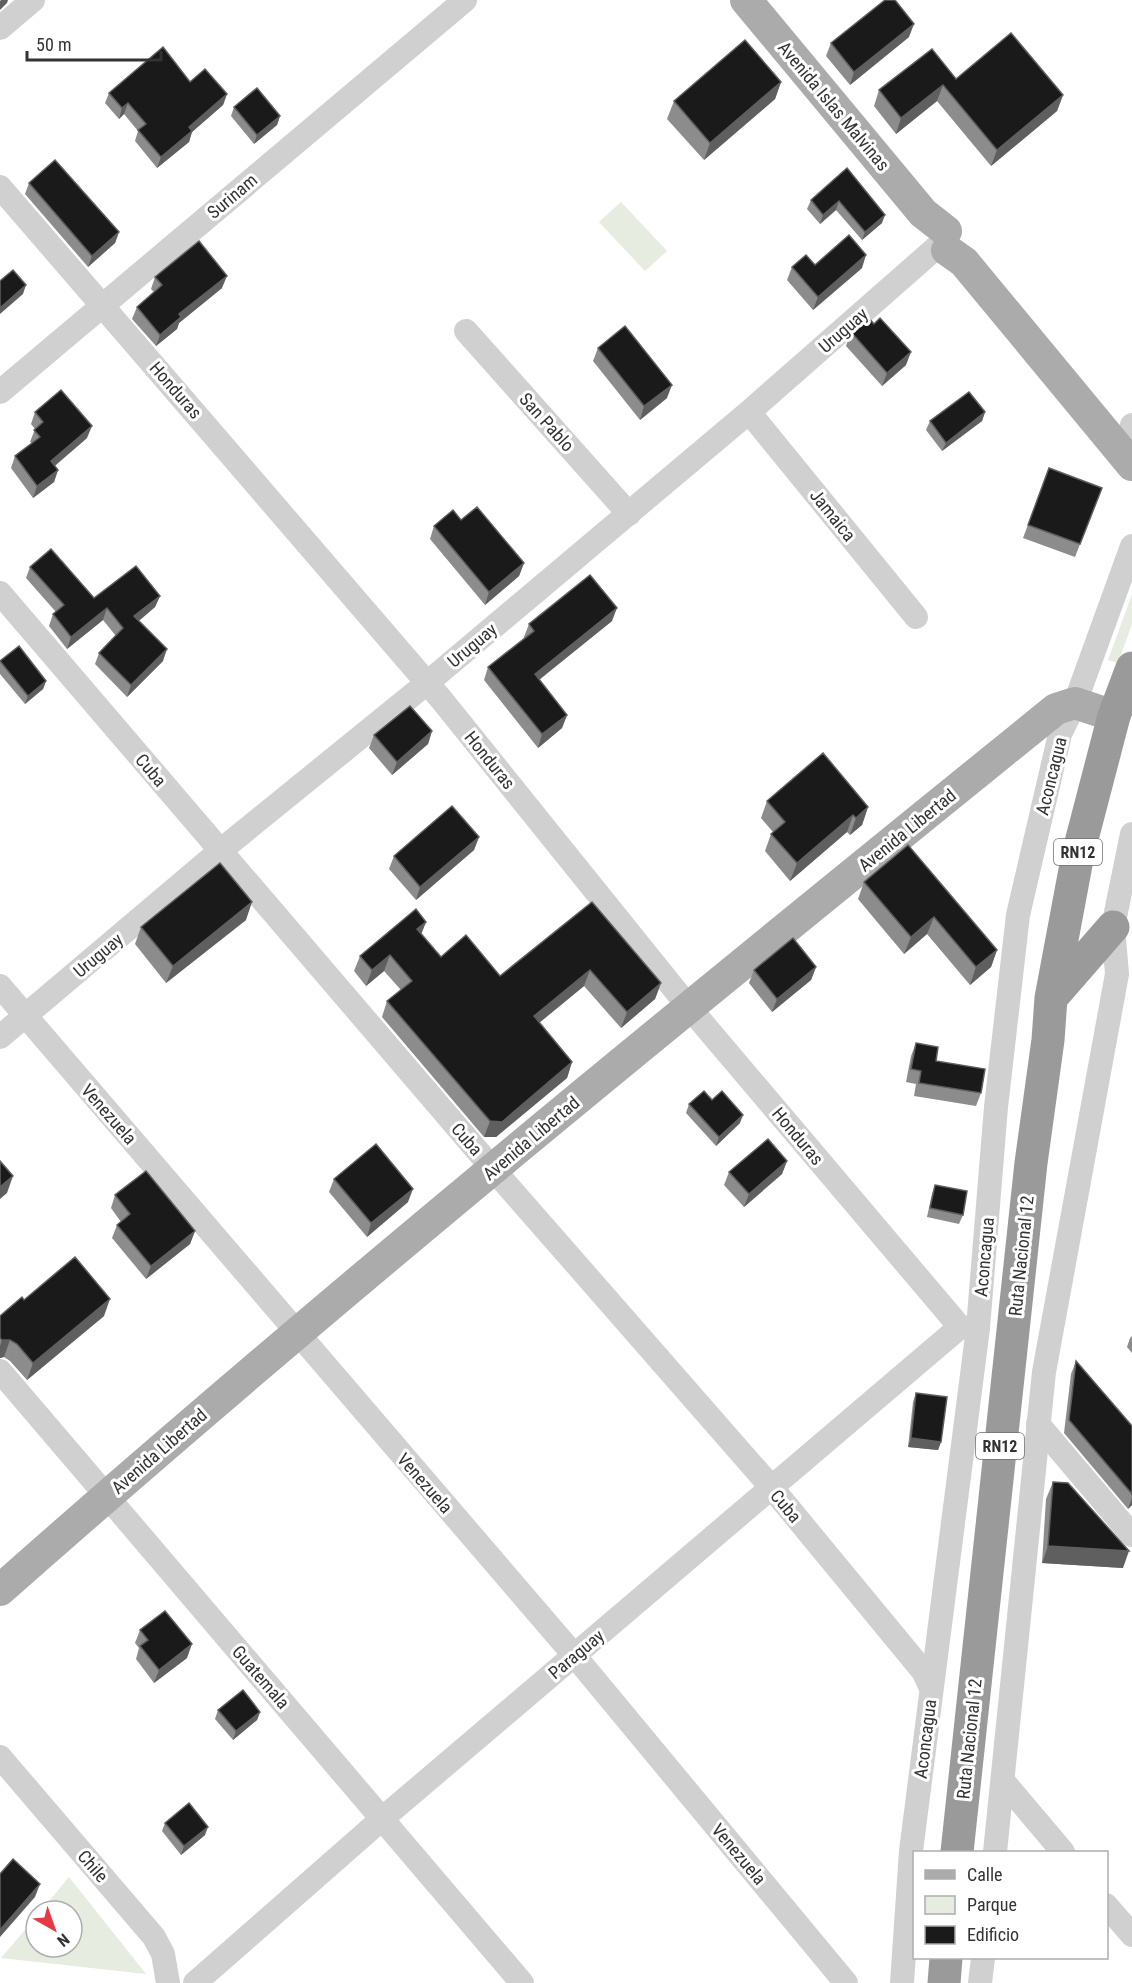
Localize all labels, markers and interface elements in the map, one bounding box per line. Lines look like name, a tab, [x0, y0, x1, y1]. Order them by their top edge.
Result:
scale bar	[27, 24, 160, 62]
text: 50 m	[36, 34, 71, 55]
street label: Avenida Islas Malvinas	[774, 37, 894, 175]
street label: Surinam	[203, 169, 261, 223]
street label: Uruguay	[814, 303, 872, 357]
street label: Honduras	[146, 357, 206, 423]
street label: San Pablo	[515, 388, 579, 456]
street label: Jamaica	[806, 485, 860, 545]
street label: Uruguay	[443, 618, 501, 672]
street label: Honduras	[460, 727, 520, 793]
street label: Aconcagua	[1031, 735, 1071, 817]
street label: Cuba	[131, 749, 171, 791]
street label: Avenida Libertad	[854, 784, 960, 876]
road number: RN12	[1054, 839, 1102, 865]
street label: Uruguay	[69, 928, 127, 982]
street label: Venezuela	[77, 1080, 141, 1148]
street label: Avenida Libertad	[479, 1092, 583, 1184]
street label: Honduras	[768, 1103, 828, 1169]
street label: Cuba	[447, 1118, 487, 1160]
street label: Ruta Nacional 12	[1004, 1195, 1038, 1317]
street label: Aconcagua	[970, 1216, 998, 1298]
street label: Avenida Libertad	[107, 1404, 211, 1498]
road number: RN12	[976, 1433, 1024, 1459]
street label: Venezuela	[393, 1449, 457, 1517]
street label: Cuba	[766, 1485, 806, 1527]
street label: Paraguay	[544, 1624, 608, 1683]
street label: Guatemala	[228, 1641, 294, 1713]
street label: Ruta Nacional 12	[952, 1678, 986, 1800]
street label: Aconcagua	[910, 1698, 940, 1780]
street label: Venezuela	[707, 1819, 771, 1889]
street label: Chile	[73, 1846, 113, 1886]
legend	[913, 1851, 1108, 1959]
text: Calle	[967, 1864, 1003, 1885]
text: Parque	[967, 1894, 1017, 1915]
north arrow	[24, 1899, 84, 1959]
text: Edificio	[967, 1924, 1019, 1945]
text: N	[53, 1930, 73, 1951]

